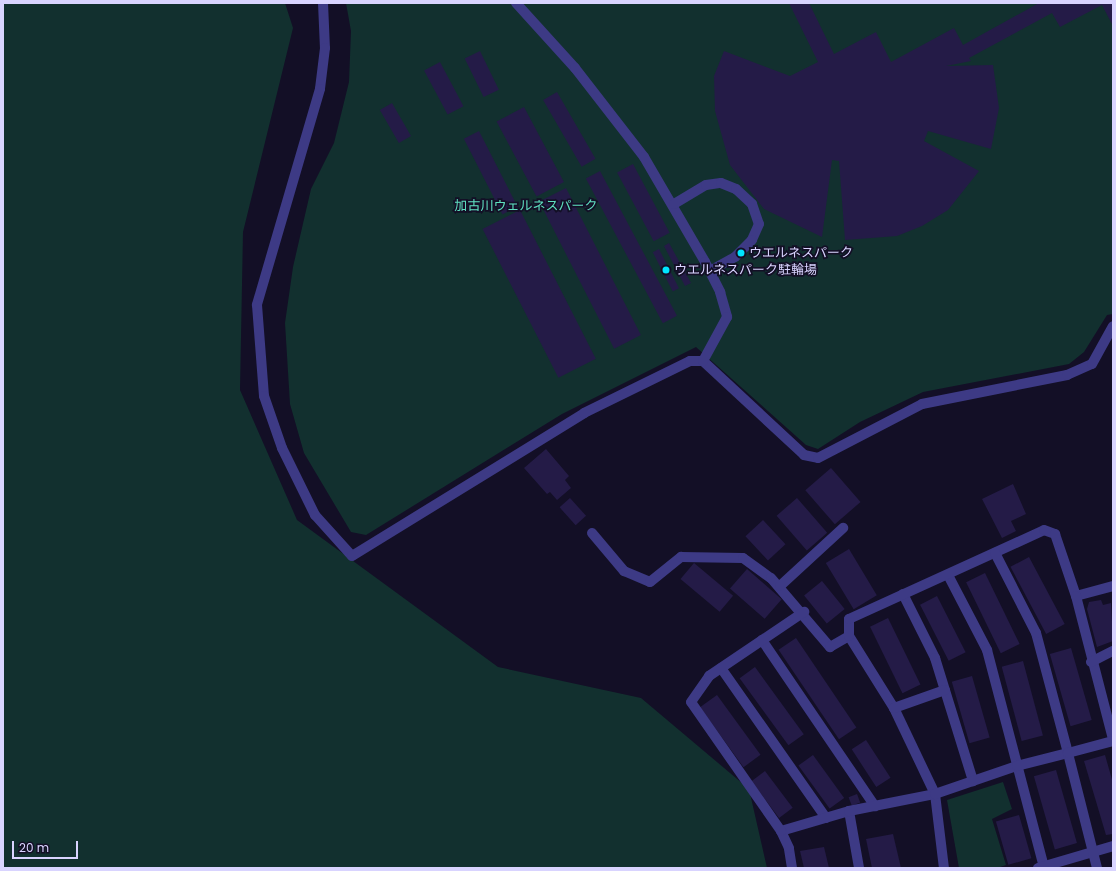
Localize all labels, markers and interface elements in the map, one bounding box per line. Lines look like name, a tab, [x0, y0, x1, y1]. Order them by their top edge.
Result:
park label: 加古川ウェルネスパーク	[455, 198, 597, 214]
place label: ウエルネスパーク	[749, 245, 853, 261]
marker: ウエルネスパーク	[736, 248, 746, 258]
place label: ウエルネスパーク駐輪場	[674, 262, 817, 278]
marker: ウエルネスパーク駐輪場	[661, 265, 671, 275]
scale bar	[14, 833, 80, 859]
text: 20 m	[19, 839, 49, 856]

